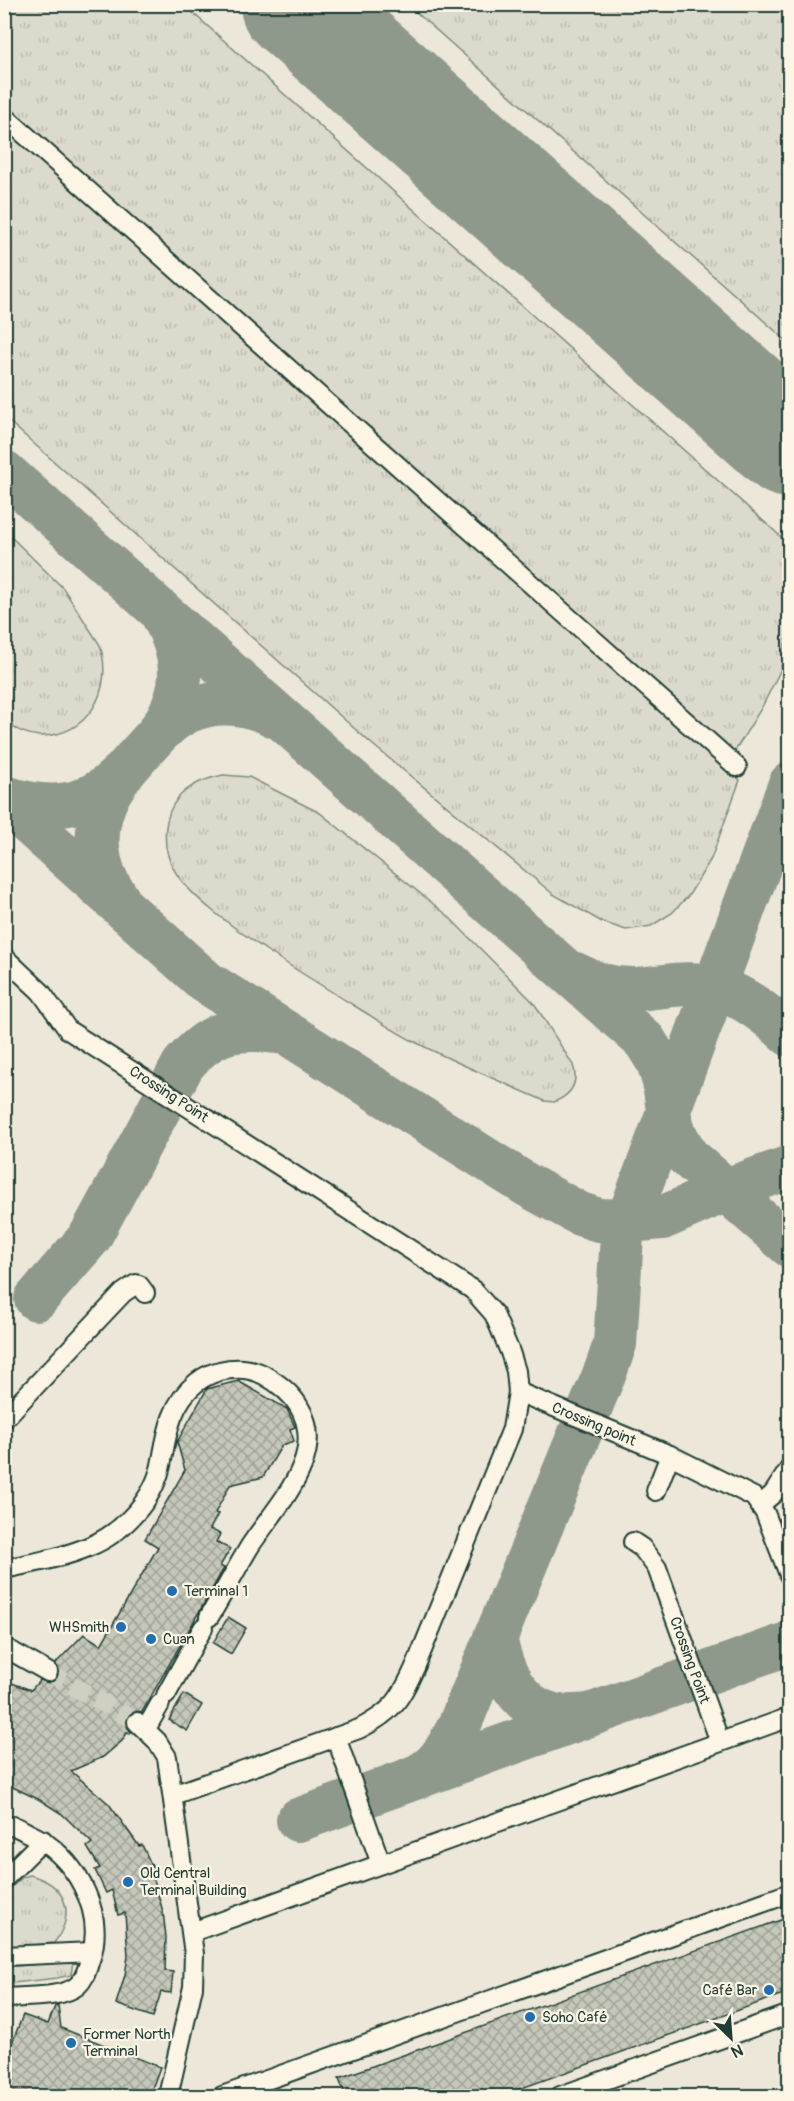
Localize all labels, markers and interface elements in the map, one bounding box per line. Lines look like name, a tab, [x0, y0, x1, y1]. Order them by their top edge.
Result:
street label: Crossing Point	[125, 1062, 213, 1128]
street label: Crossing point	[549, 1398, 640, 1451]
place label: Terminal 1	[184, 1582, 248, 1601]
marker: Terminal 1	[165, 1584, 179, 1598]
street label: Crossing Point	[665, 1614, 714, 1707]
place label: WHSmith	[49, 1618, 109, 1637]
marker: WHSmith	[114, 1620, 128, 1634]
place label: Cuan	[163, 1630, 195, 1649]
marker: Cuan	[144, 1632, 158, 1646]
place label: Old Central Terminal Building	[140, 1864, 247, 1900]
marker: Old Central Terminal Building	[121, 1875, 135, 1889]
place label: Café Bar	[703, 1981, 758, 2000]
marker: Café Bar	[762, 1983, 776, 1997]
place label: Soho Café	[542, 2008, 607, 2027]
north arrow	[701, 2008, 761, 2068]
marker: Soho Café	[523, 2010, 537, 2024]
place label: Former North Terminal	[83, 2025, 171, 2061]
marker: Former North Terminal	[64, 2036, 78, 2050]
text: N	[728, 2039, 746, 2062]

